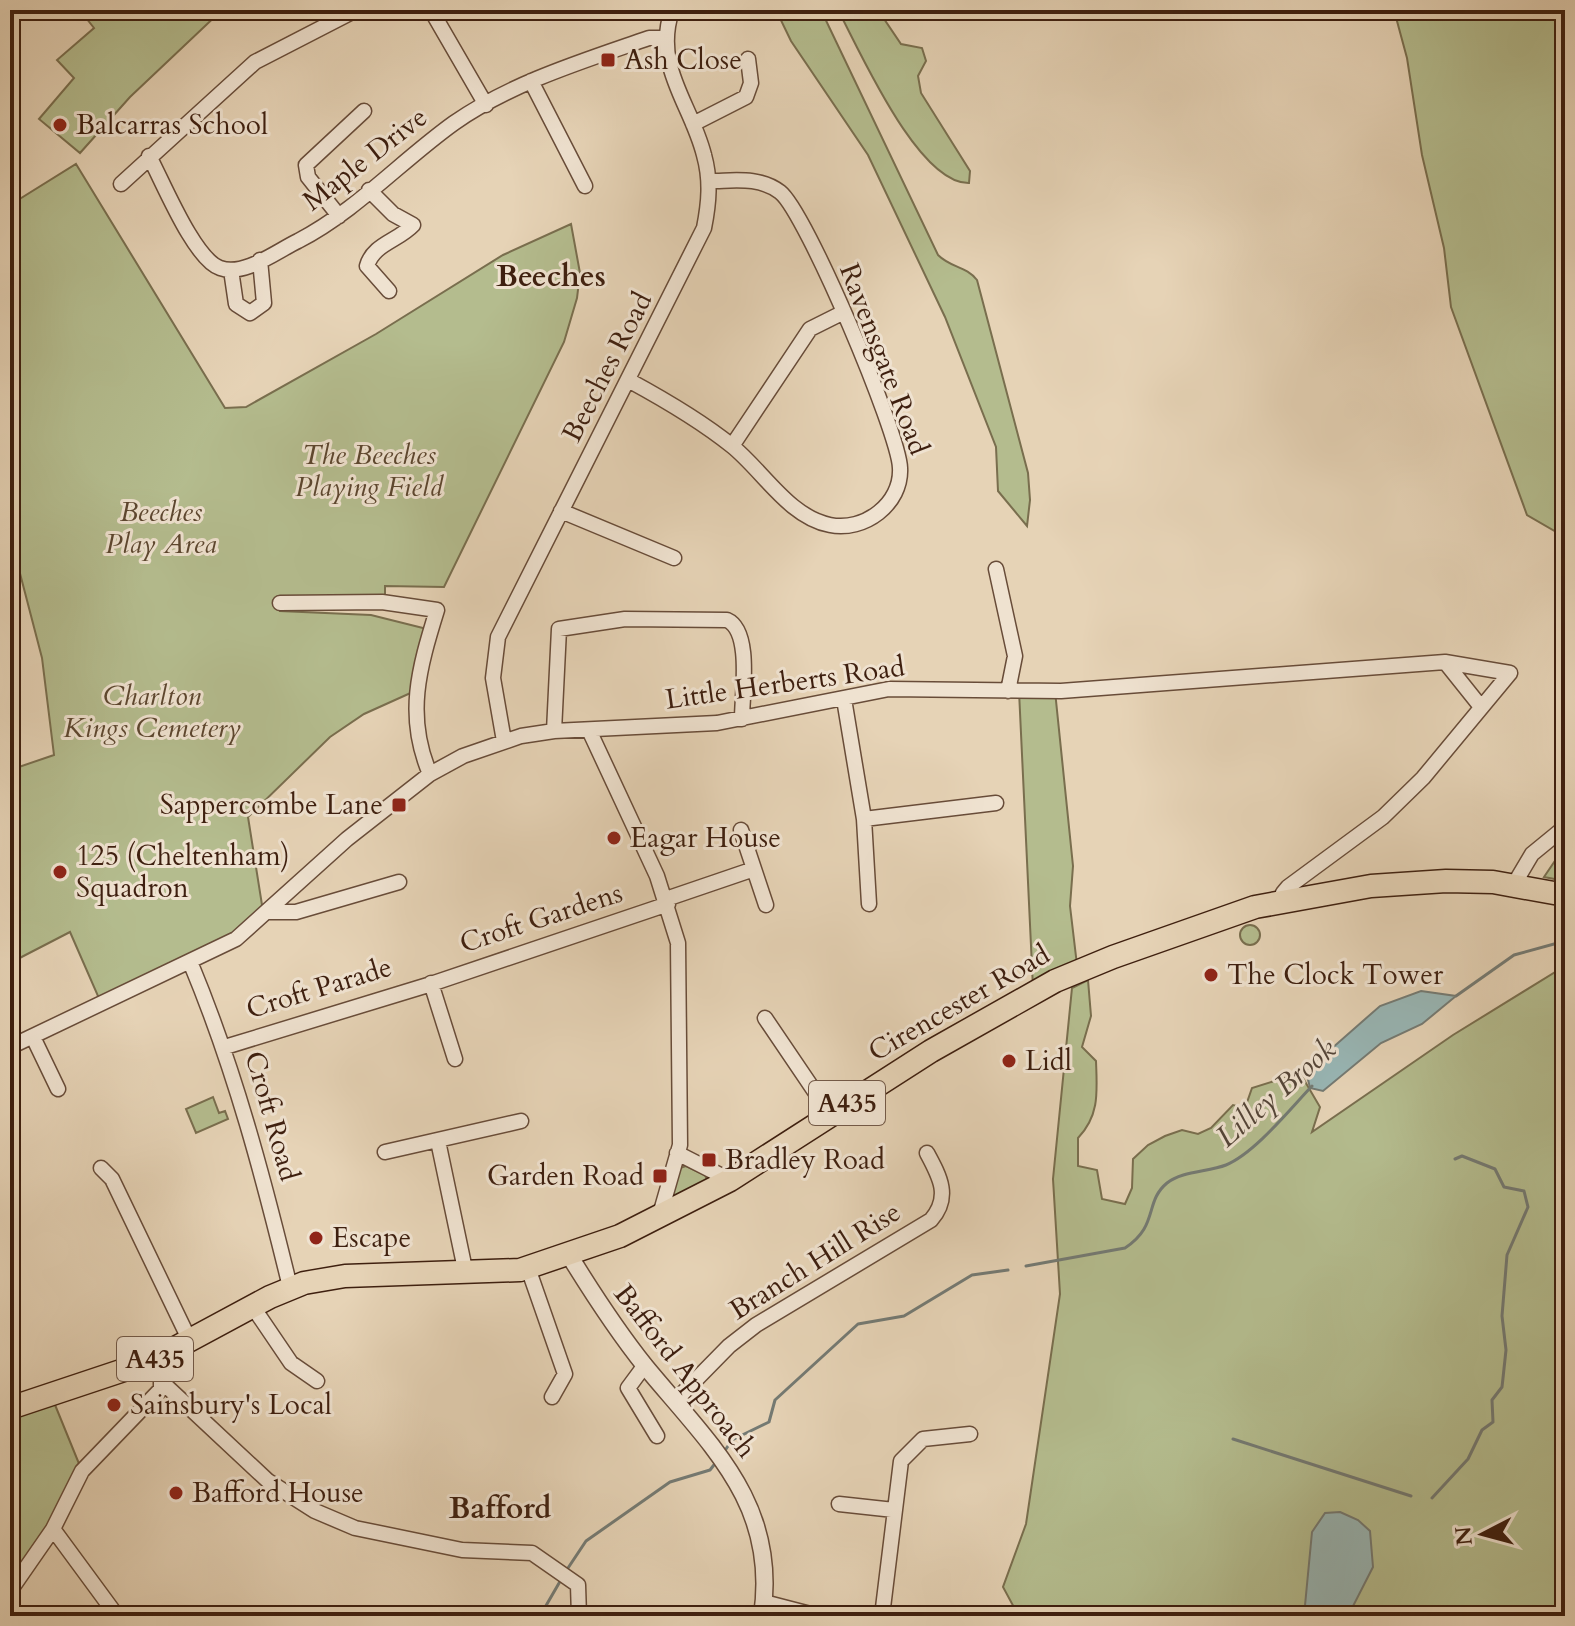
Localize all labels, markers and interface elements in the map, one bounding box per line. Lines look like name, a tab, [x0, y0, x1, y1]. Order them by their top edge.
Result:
place label: Ash Close	[624, 41, 742, 79]
marker: Ash Close	[599, 51, 617, 69]
street label: Maple Drive	[295, 98, 435, 220]
place label: Balcarras School	[76, 106, 268, 144]
marker: Balcarras School	[51, 116, 69, 134]
district label: Beeches	[496, 256, 606, 297]
street label: Ravensgate Road	[830, 258, 938, 460]
street label: Beeches Road	[553, 285, 661, 449]
park label: The Beeches Playing Field	[295, 436, 444, 506]
park label: Beeches Play Area	[105, 493, 217, 563]
street label: Little Herberts Road	[663, 647, 907, 719]
park label: Charlton Kings Cemetery	[63, 677, 241, 747]
place label: Sappercombe Lane	[160, 786, 383, 824]
marker: Sappercombe Lane	[390, 796, 408, 814]
place label: Eagar House	[630, 819, 781, 857]
marker: Eagar House	[605, 829, 623, 847]
place label: 125 (Cheltenham) Squadron	[76, 837, 290, 907]
marker: 125 (Cheltenham) Squadron	[51, 863, 69, 881]
street label: Croft Gardens	[455, 874, 627, 962]
street label: Cirencester Road	[861, 936, 1057, 1070]
street label: Croft Parade	[242, 948, 396, 1028]
place label: The Clock Tower	[1227, 956, 1444, 994]
marker: The Clock Tower	[1202, 966, 1220, 984]
water label: Lilley Brook	[1207, 1029, 1345, 1157]
place label: Lidl	[1025, 1042, 1072, 1080]
street label: Croft Road	[235, 1047, 309, 1185]
marker: Lidl	[1000, 1052, 1018, 1070]
road number: A435	[809, 1081, 885, 1125]
place label: Bradley Road	[725, 1141, 885, 1179]
marker: Bradley Road	[700, 1151, 718, 1169]
place label: Garden Road	[487, 1157, 644, 1195]
marker: Garden Road	[651, 1167, 669, 1185]
street label: Branch Hill Rise	[722, 1193, 908, 1329]
place label: Escape	[332, 1219, 411, 1257]
marker: Escape	[307, 1229, 325, 1247]
street label: Bafford Approach	[605, 1276, 765, 1466]
road number: A435	[117, 1337, 193, 1381]
place label: Sainsbury's Local	[130, 1386, 332, 1424]
marker: Sainsbury's Local	[105, 1396, 123, 1414]
place label: Bafford House	[192, 1474, 364, 1512]
marker: Bafford House	[167, 1484, 185, 1502]
district label: Bafford	[449, 1488, 551, 1529]
north arrow	[1443, 1494, 1523, 1574]
text: N	[1448, 1525, 1480, 1547]

